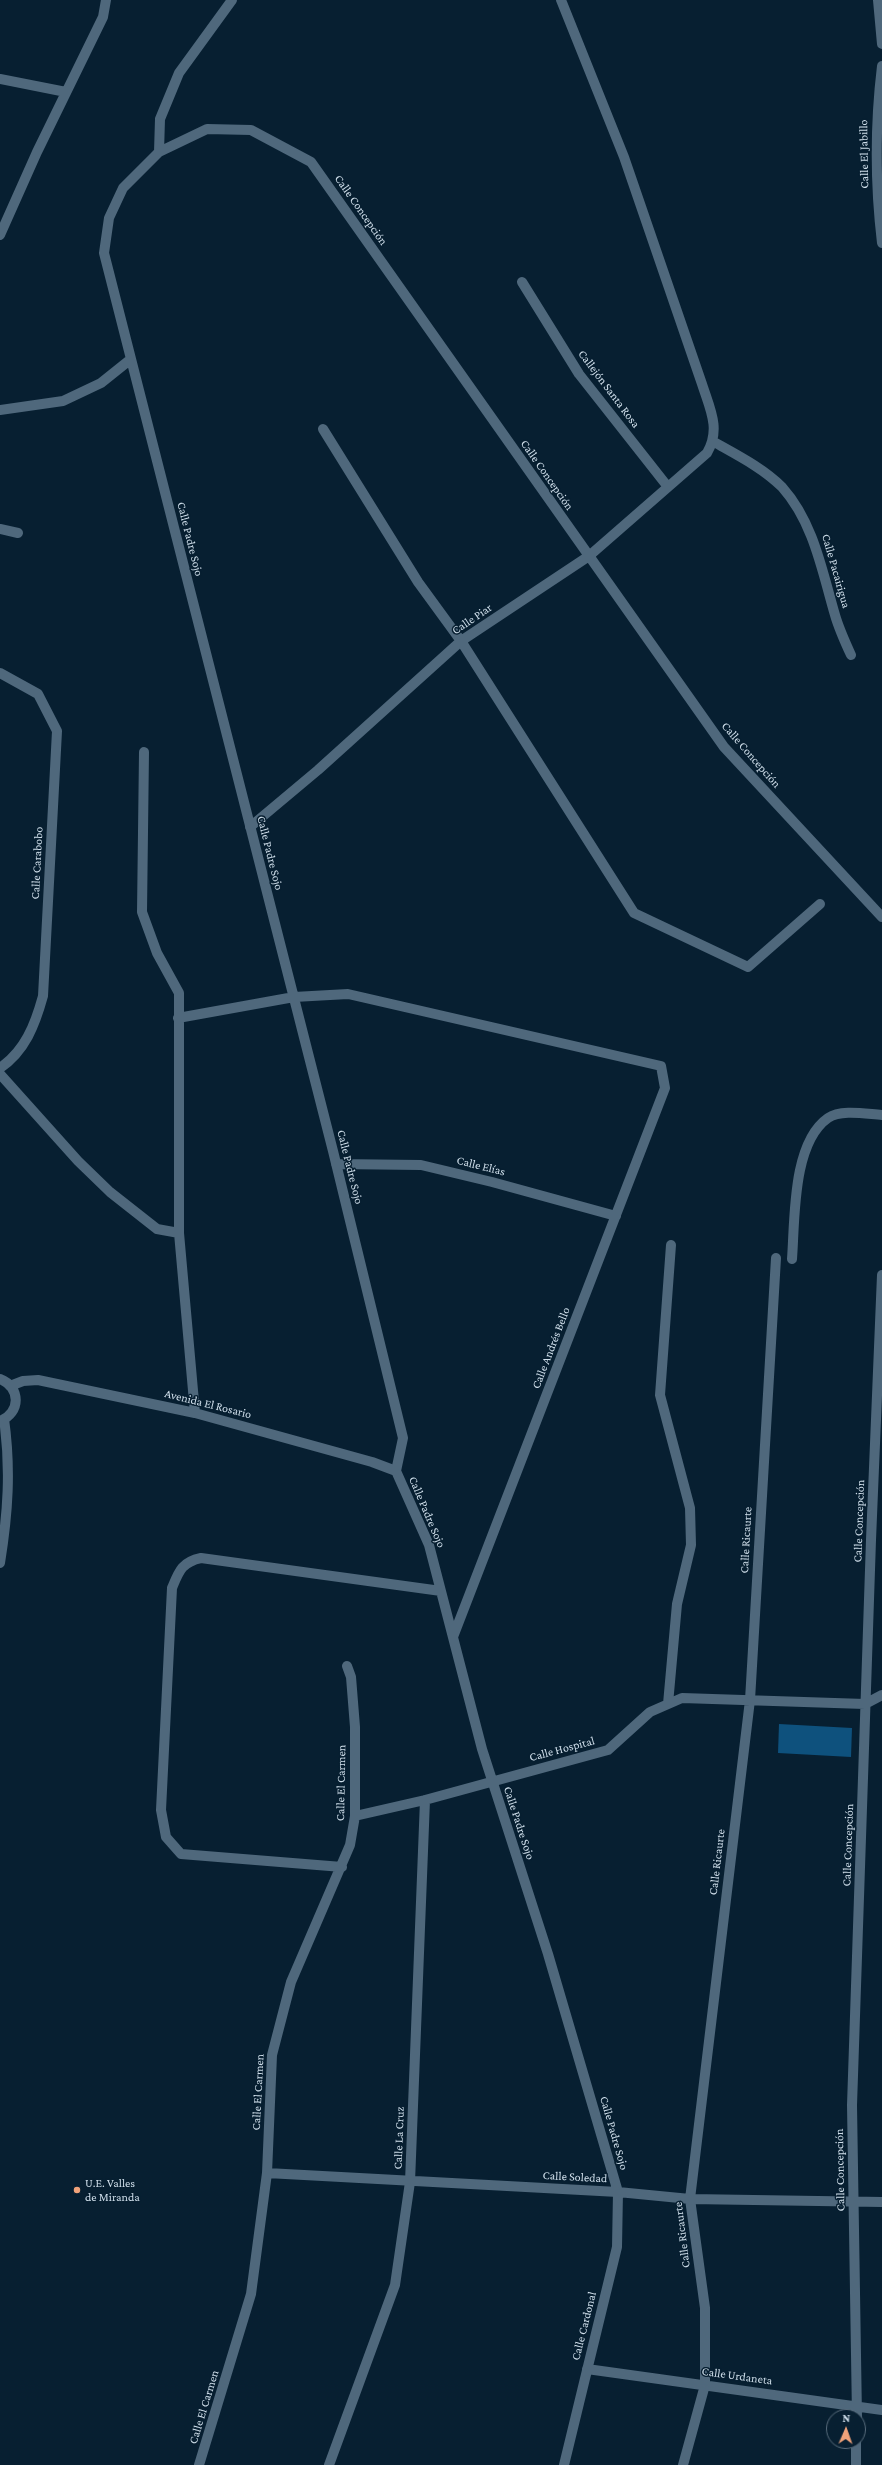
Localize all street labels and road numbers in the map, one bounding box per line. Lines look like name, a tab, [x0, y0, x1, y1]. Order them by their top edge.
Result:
street label: Calle El Jabillo	[856, 119, 872, 189]
street label: Calle Concepción	[331, 172, 391, 248]
street label: Callejón Santa Rosa	[575, 347, 643, 431]
street label: Calle Concepción	[517, 437, 577, 513]
street label: Calle Padre Sojo	[174, 500, 206, 578]
street label: Calle Pacairigua	[819, 532, 853, 610]
street label: Calle Piar	[449, 600, 495, 638]
street label: Calle Concepción	[718, 719, 784, 791]
street label: Calle Padre Sojo	[254, 814, 286, 892]
street label: Calle Carabobo	[28, 826, 46, 900]
street label: Calle Padre Sojo	[334, 1128, 366, 1206]
street label: Calle Elías	[455, 1153, 507, 1179]
street label: Calle Andrés Bello	[529, 1305, 573, 1391]
street label: Avenida El Rosario	[163, 1386, 253, 1422]
street label: Calle Padre Sojo	[405, 1474, 449, 1550]
street label: Calle Concepción	[850, 1479, 868, 1563]
street label: Calle Ricaurte	[737, 1506, 755, 1574]
street label: Calle Hospital	[528, 1733, 596, 1765]
street label: Calle El Carmen	[333, 1745, 349, 1821]
street label: Calle Padre Sojo	[500, 1785, 538, 1861]
street label: Calle Concepción	[839, 1803, 857, 1887]
street label: Calle Ricaurte	[706, 1828, 728, 1896]
street label: Calle El Carmen	[249, 2053, 267, 2131]
street label: Calle Padre Sojo	[597, 2094, 631, 2172]
street label: Calle La Cruz	[391, 2106, 407, 2170]
street label: Calle Concepción	[832, 2128, 848, 2212]
street label: Calle Soledad	[542, 2168, 608, 2186]
street label: Calle Ricaurte	[671, 2201, 693, 2269]
street label: Calle Cardonal	[568, 2290, 600, 2362]
street label: Calle Urdaneta	[701, 2364, 773, 2388]
street label: Calle El Carmen	[186, 2368, 222, 2446]

